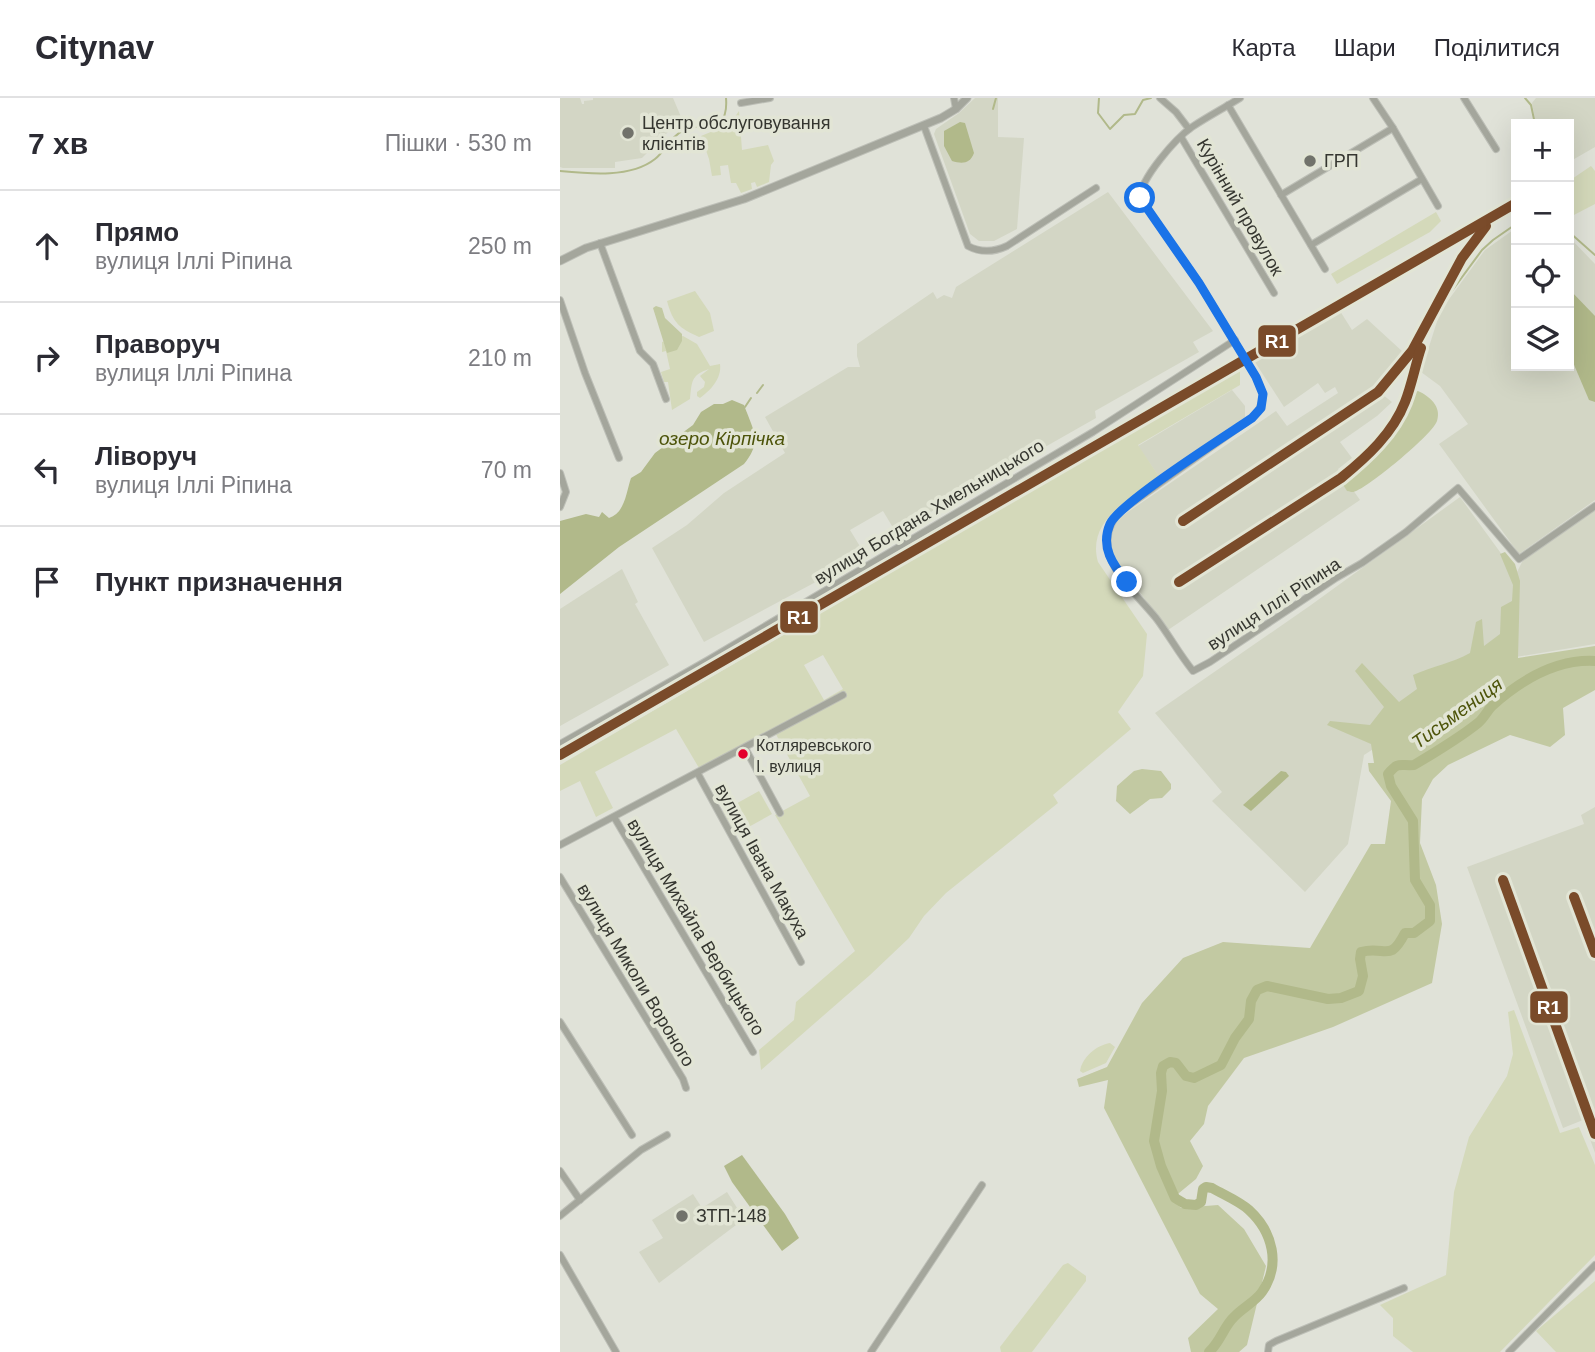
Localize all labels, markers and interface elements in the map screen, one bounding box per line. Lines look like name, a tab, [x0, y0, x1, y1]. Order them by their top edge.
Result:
text: Citynav	[35, 29, 154, 66]
text: Карта	[1231, 34, 1296, 61]
text: Шари	[1334, 34, 1396, 61]
text: Поділитися	[1434, 34, 1560, 61]
place label: Центр обслуговування клієнтів	[642, 113, 831, 154]
map controls	[1511, 119, 1574, 371]
button: +	[1511, 119, 1574, 182]
marker: Центр обслуговування клієнтів	[620, 125, 636, 141]
text: 7 хв	[28, 127, 88, 160]
text: Пішки · 530 m	[385, 130, 532, 156]
street label: Курінний провулок	[1193, 135, 1287, 279]
place label: ГРП	[1324, 151, 1359, 171]
marker: ГРП	[1302, 153, 1318, 169]
route start	[1124, 182, 1155, 213]
button: −	[1511, 182, 1574, 245]
text: Прямо	[95, 217, 179, 247]
icon: ahead	[28, 227, 66, 265]
text: 250 m	[468, 233, 532, 259]
button: locate	[1511, 245, 1574, 308]
text: вулиця Іллі Ріпина	[95, 248, 292, 274]
button: layers	[1511, 308, 1574, 371]
line badge: R1	[1257, 324, 1297, 358]
text: Праворуч	[95, 329, 221, 359]
text: R1	[1265, 331, 1290, 352]
icon: right	[28, 339, 66, 377]
text: 210 m	[468, 345, 532, 371]
text: вулиця Іллі Ріпина	[95, 360, 292, 386]
water label: озеро Кірпічка	[659, 428, 785, 449]
street label: вулиця Богдана Хмельницького	[811, 435, 1047, 589]
text: Ліворуч	[95, 441, 197, 471]
icon: left	[28, 451, 66, 489]
text: 70 m	[481, 457, 532, 483]
text: вулиця Іллі Ріпина	[95, 472, 292, 498]
street label: вулиця Іллі Ріпина	[1204, 553, 1345, 654]
icon: arrive	[28, 563, 66, 601]
route end	[1111, 566, 1142, 597]
text: Пункт призначення	[95, 567, 343, 597]
line badge: R1	[779, 600, 819, 634]
text: R1	[787, 607, 812, 628]
water label: Тисьмениця	[1408, 673, 1506, 753]
place label: Котляревського І. вулиця	[756, 737, 872, 775]
marker: Котляревського І. вулиця	[736, 747, 750, 761]
street label: вулиця Івана Макуха	[711, 780, 813, 943]
street label: вулиця Михайла Вербицького	[623, 815, 769, 1039]
street label: вулиця Миколи Вороного	[573, 880, 699, 1070]
line badge: R1	[1529, 990, 1569, 1024]
text: R1	[1537, 997, 1562, 1018]
place label: ЗТП-148	[696, 1206, 766, 1226]
marker: ЗТП-148	[674, 1208, 690, 1224]

